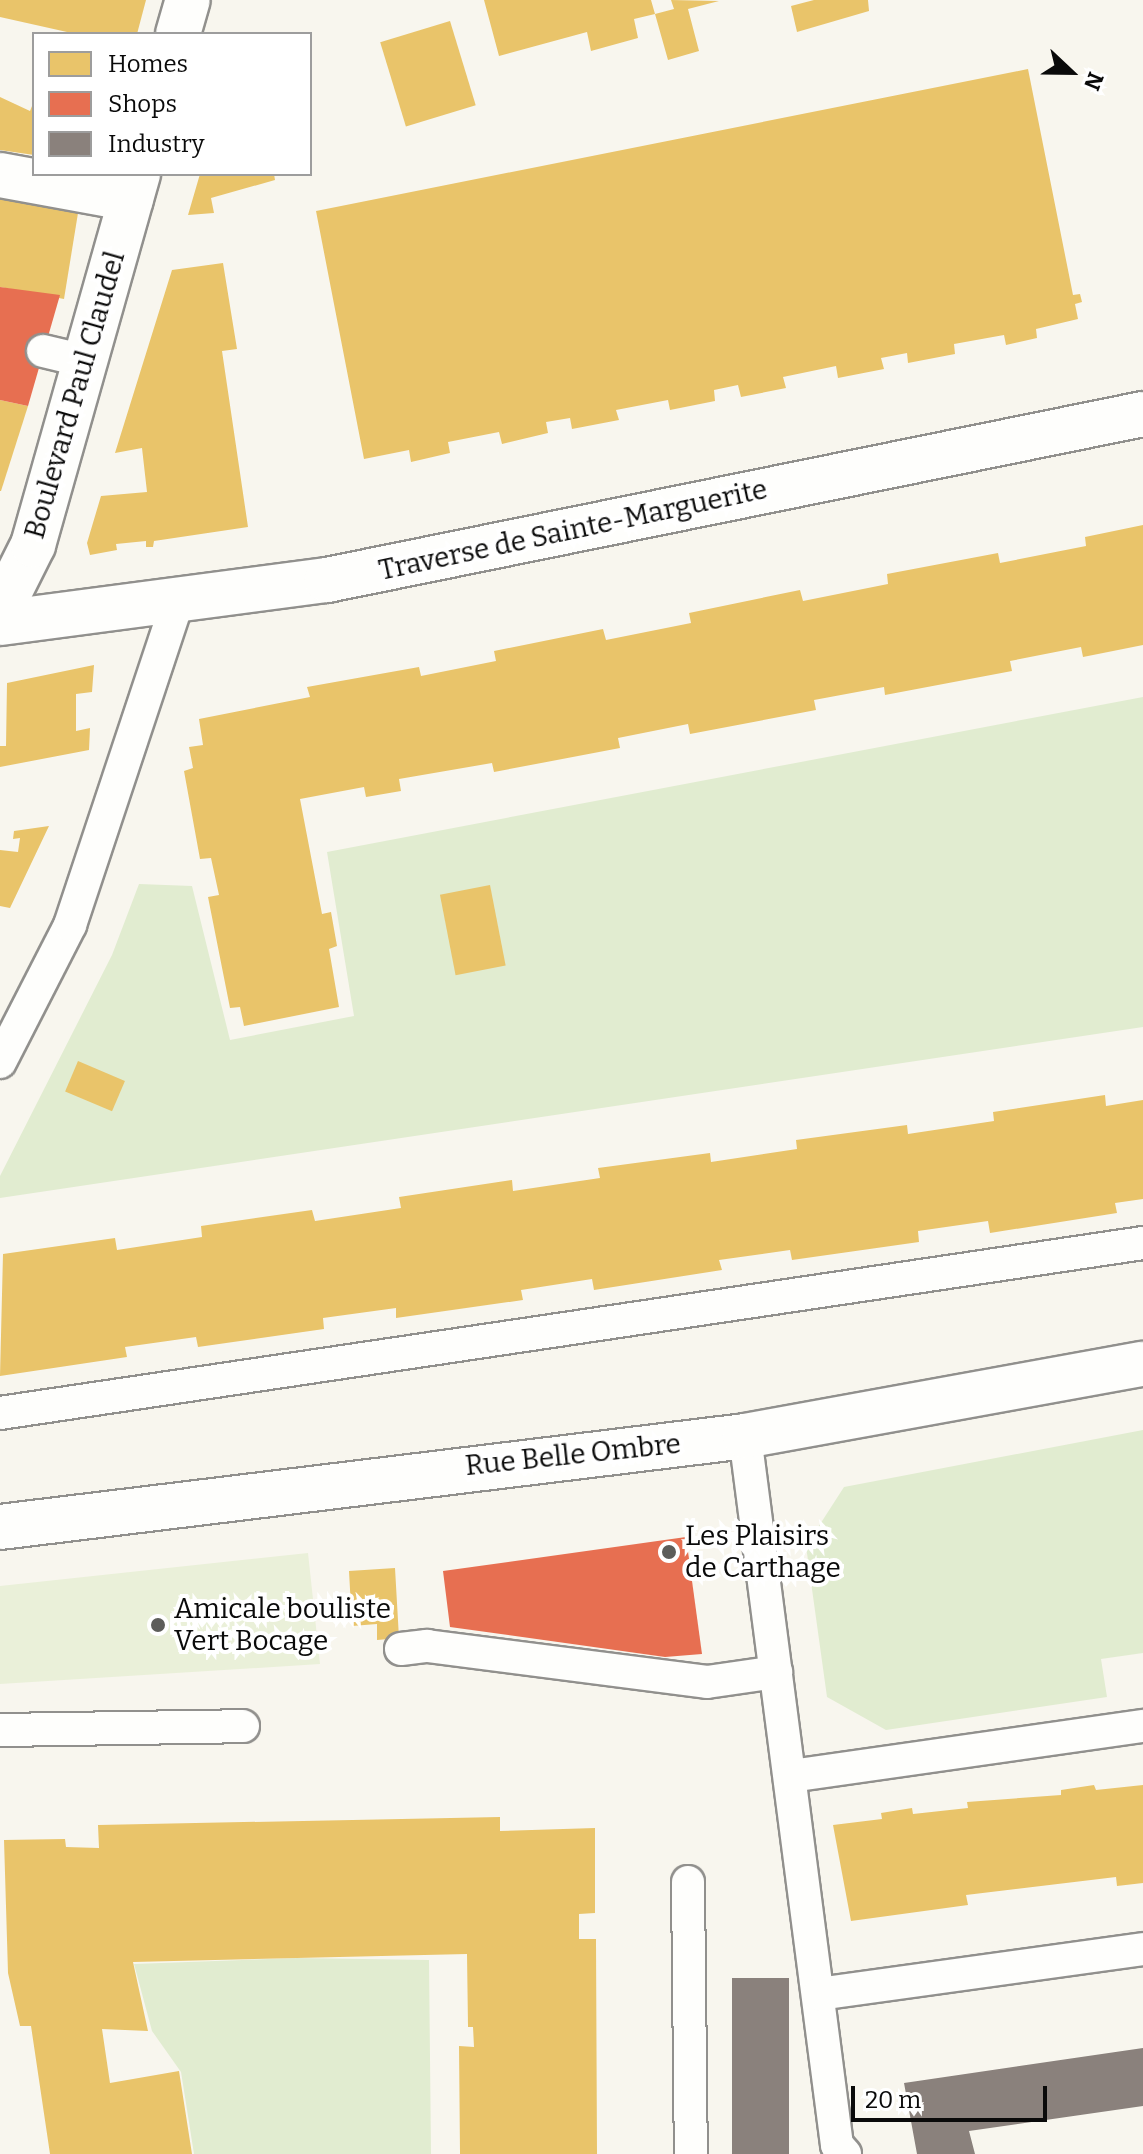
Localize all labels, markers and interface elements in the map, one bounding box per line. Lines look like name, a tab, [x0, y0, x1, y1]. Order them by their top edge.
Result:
legend	[32, 32, 312, 176]
north arrow	[1031, 32, 1111, 112]
text: Homes	[108, 50, 188, 78]
text: N	[1078, 68, 1109, 94]
text: Shops	[108, 90, 177, 118]
text: Industry	[108, 130, 205, 158]
street label: Boulevard Paul Claudel	[18, 247, 132, 543]
street label: Traverse de Sainte-Marguerite	[376, 472, 770, 588]
street label: Rue Belle Ombre	[464, 1427, 682, 1483]
place label: Les Plaisirs de Carthage	[685, 1519, 841, 1585]
marker: Les Plaisirs de Carthage	[660, 1543, 678, 1561]
place label: Amicale bouliste Vert Bocage	[174, 1592, 391, 1658]
marker: Amicale bouliste Vert Bocage	[149, 1616, 167, 1634]
scale bar	[855, 2070, 1051, 2120]
text: 20 m	[865, 2086, 921, 2114]

